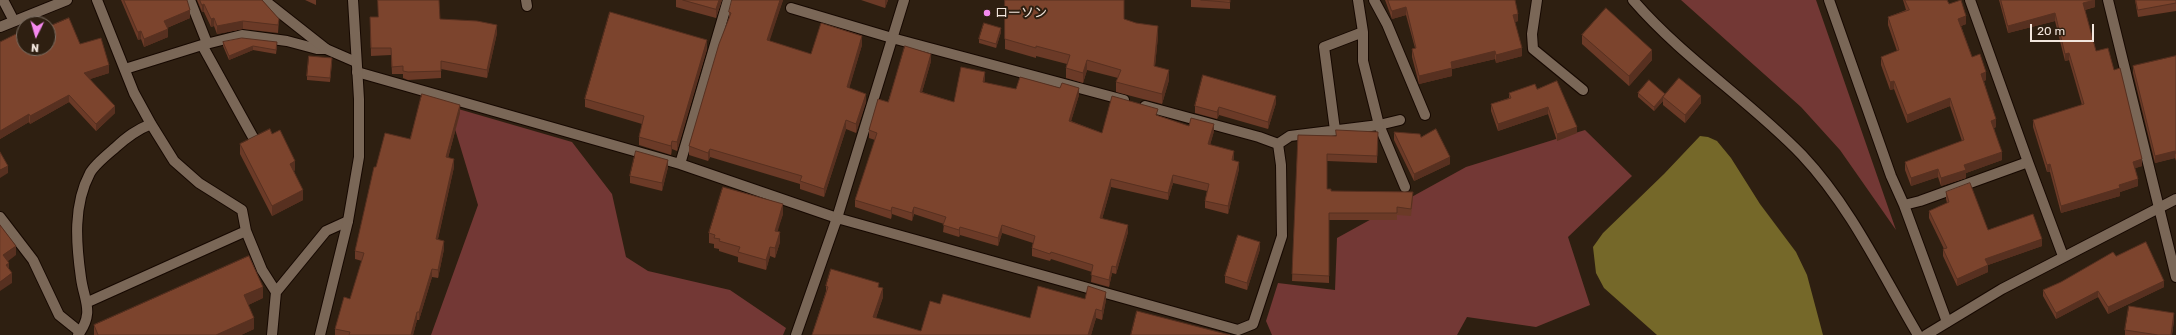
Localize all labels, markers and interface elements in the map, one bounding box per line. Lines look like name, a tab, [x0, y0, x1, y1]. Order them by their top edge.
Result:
place label: ローソン	[995, 5, 1047, 21]
marker: ローソン	[982, 8, 992, 18]
north arrow	[16, 16, 56, 56]
scale bar	[2032, 16, 2096, 42]
text: 20 m	[2037, 24, 2065, 38]
text: N	[30, 41, 40, 54]

